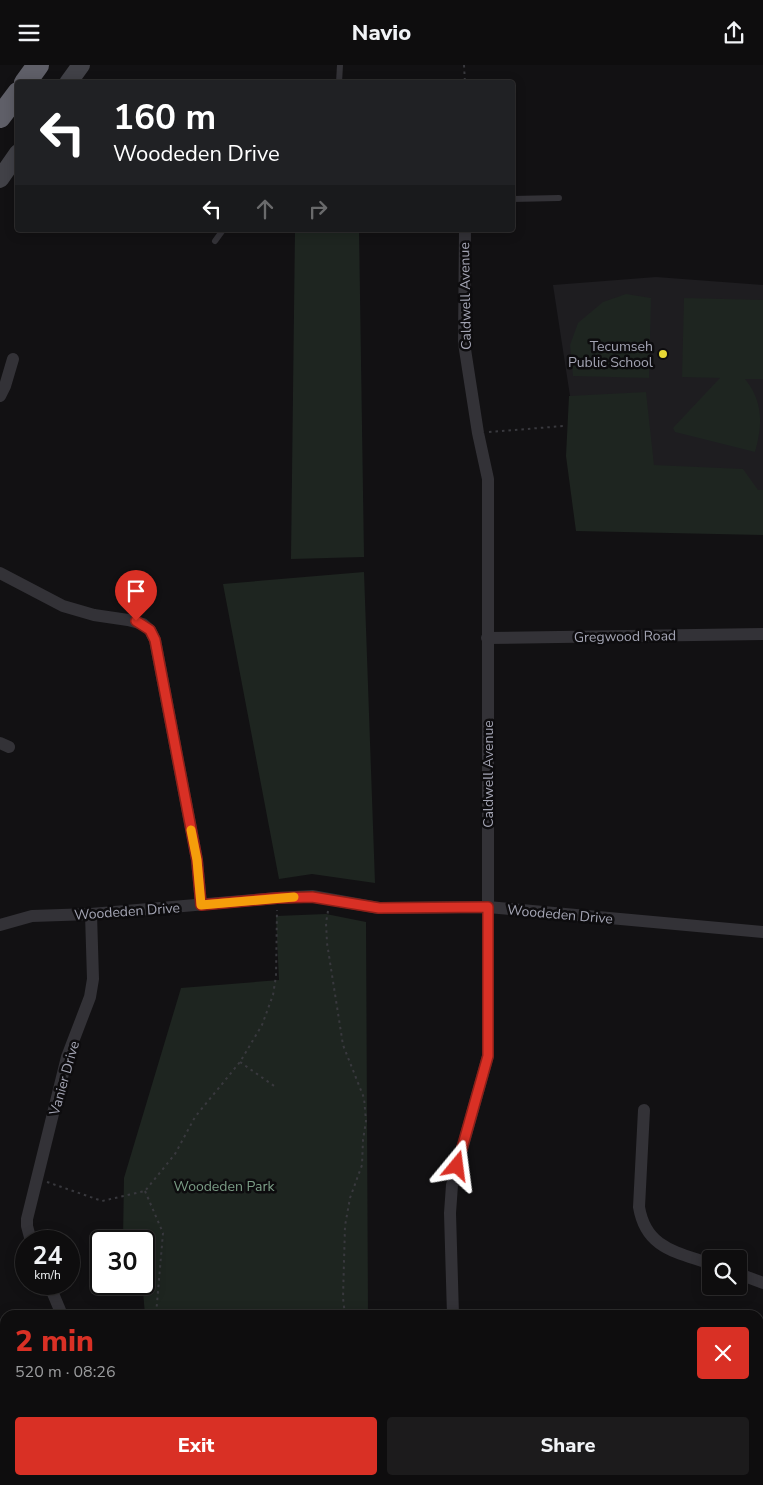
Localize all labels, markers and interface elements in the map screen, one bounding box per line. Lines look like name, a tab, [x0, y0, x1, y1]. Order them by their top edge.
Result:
text: Navio	[352, 18, 411, 48]
icon: menu	[15, 19, 43, 47]
icon: share	[720, 19, 748, 47]
text: 160 m	[113, 94, 216, 141]
icon: left	[30, 100, 95, 165]
text: Woodeden Drive	[113, 139, 280, 169]
icon: left	[198, 195, 226, 223]
icon: ahead	[251, 195, 279, 223]
icon: right	[304, 195, 332, 223]
street label: Caldwell Avenue	[455, 242, 476, 350]
place label: Tecumseh Public School	[568, 337, 654, 372]
marker: Tecumseh Public School	[657, 348, 669, 360]
pin	[115, 570, 157, 621]
icon: arrive	[122, 577, 150, 605]
street label: Gregwood Road	[574, 626, 676, 647]
street label: Caldwell Avenue	[479, 720, 498, 828]
street label: Woodeden Drive	[73, 898, 181, 925]
street label: Woodeden Drive	[506, 900, 614, 929]
street label: Vanier Drive	[44, 1039, 84, 1119]
position arrow	[430, 1139, 482, 1191]
park label: Woodeden Park	[174, 1177, 275, 1196]
speed limit sign: 30	[90, 1230, 155, 1295]
text: 24	[32, 1239, 63, 1273]
map controls	[702, 1250, 747, 1295]
button: search	[702, 1250, 747, 1295]
text: km/h	[34, 1267, 61, 1283]
text: 2 min	[15, 1321, 94, 1362]
button: close	[697, 1327, 749, 1379]
text: 520 m · 08:26	[15, 1361, 116, 1383]
button: Exit	[15, 1417, 377, 1475]
button: Share	[387, 1417, 749, 1475]

